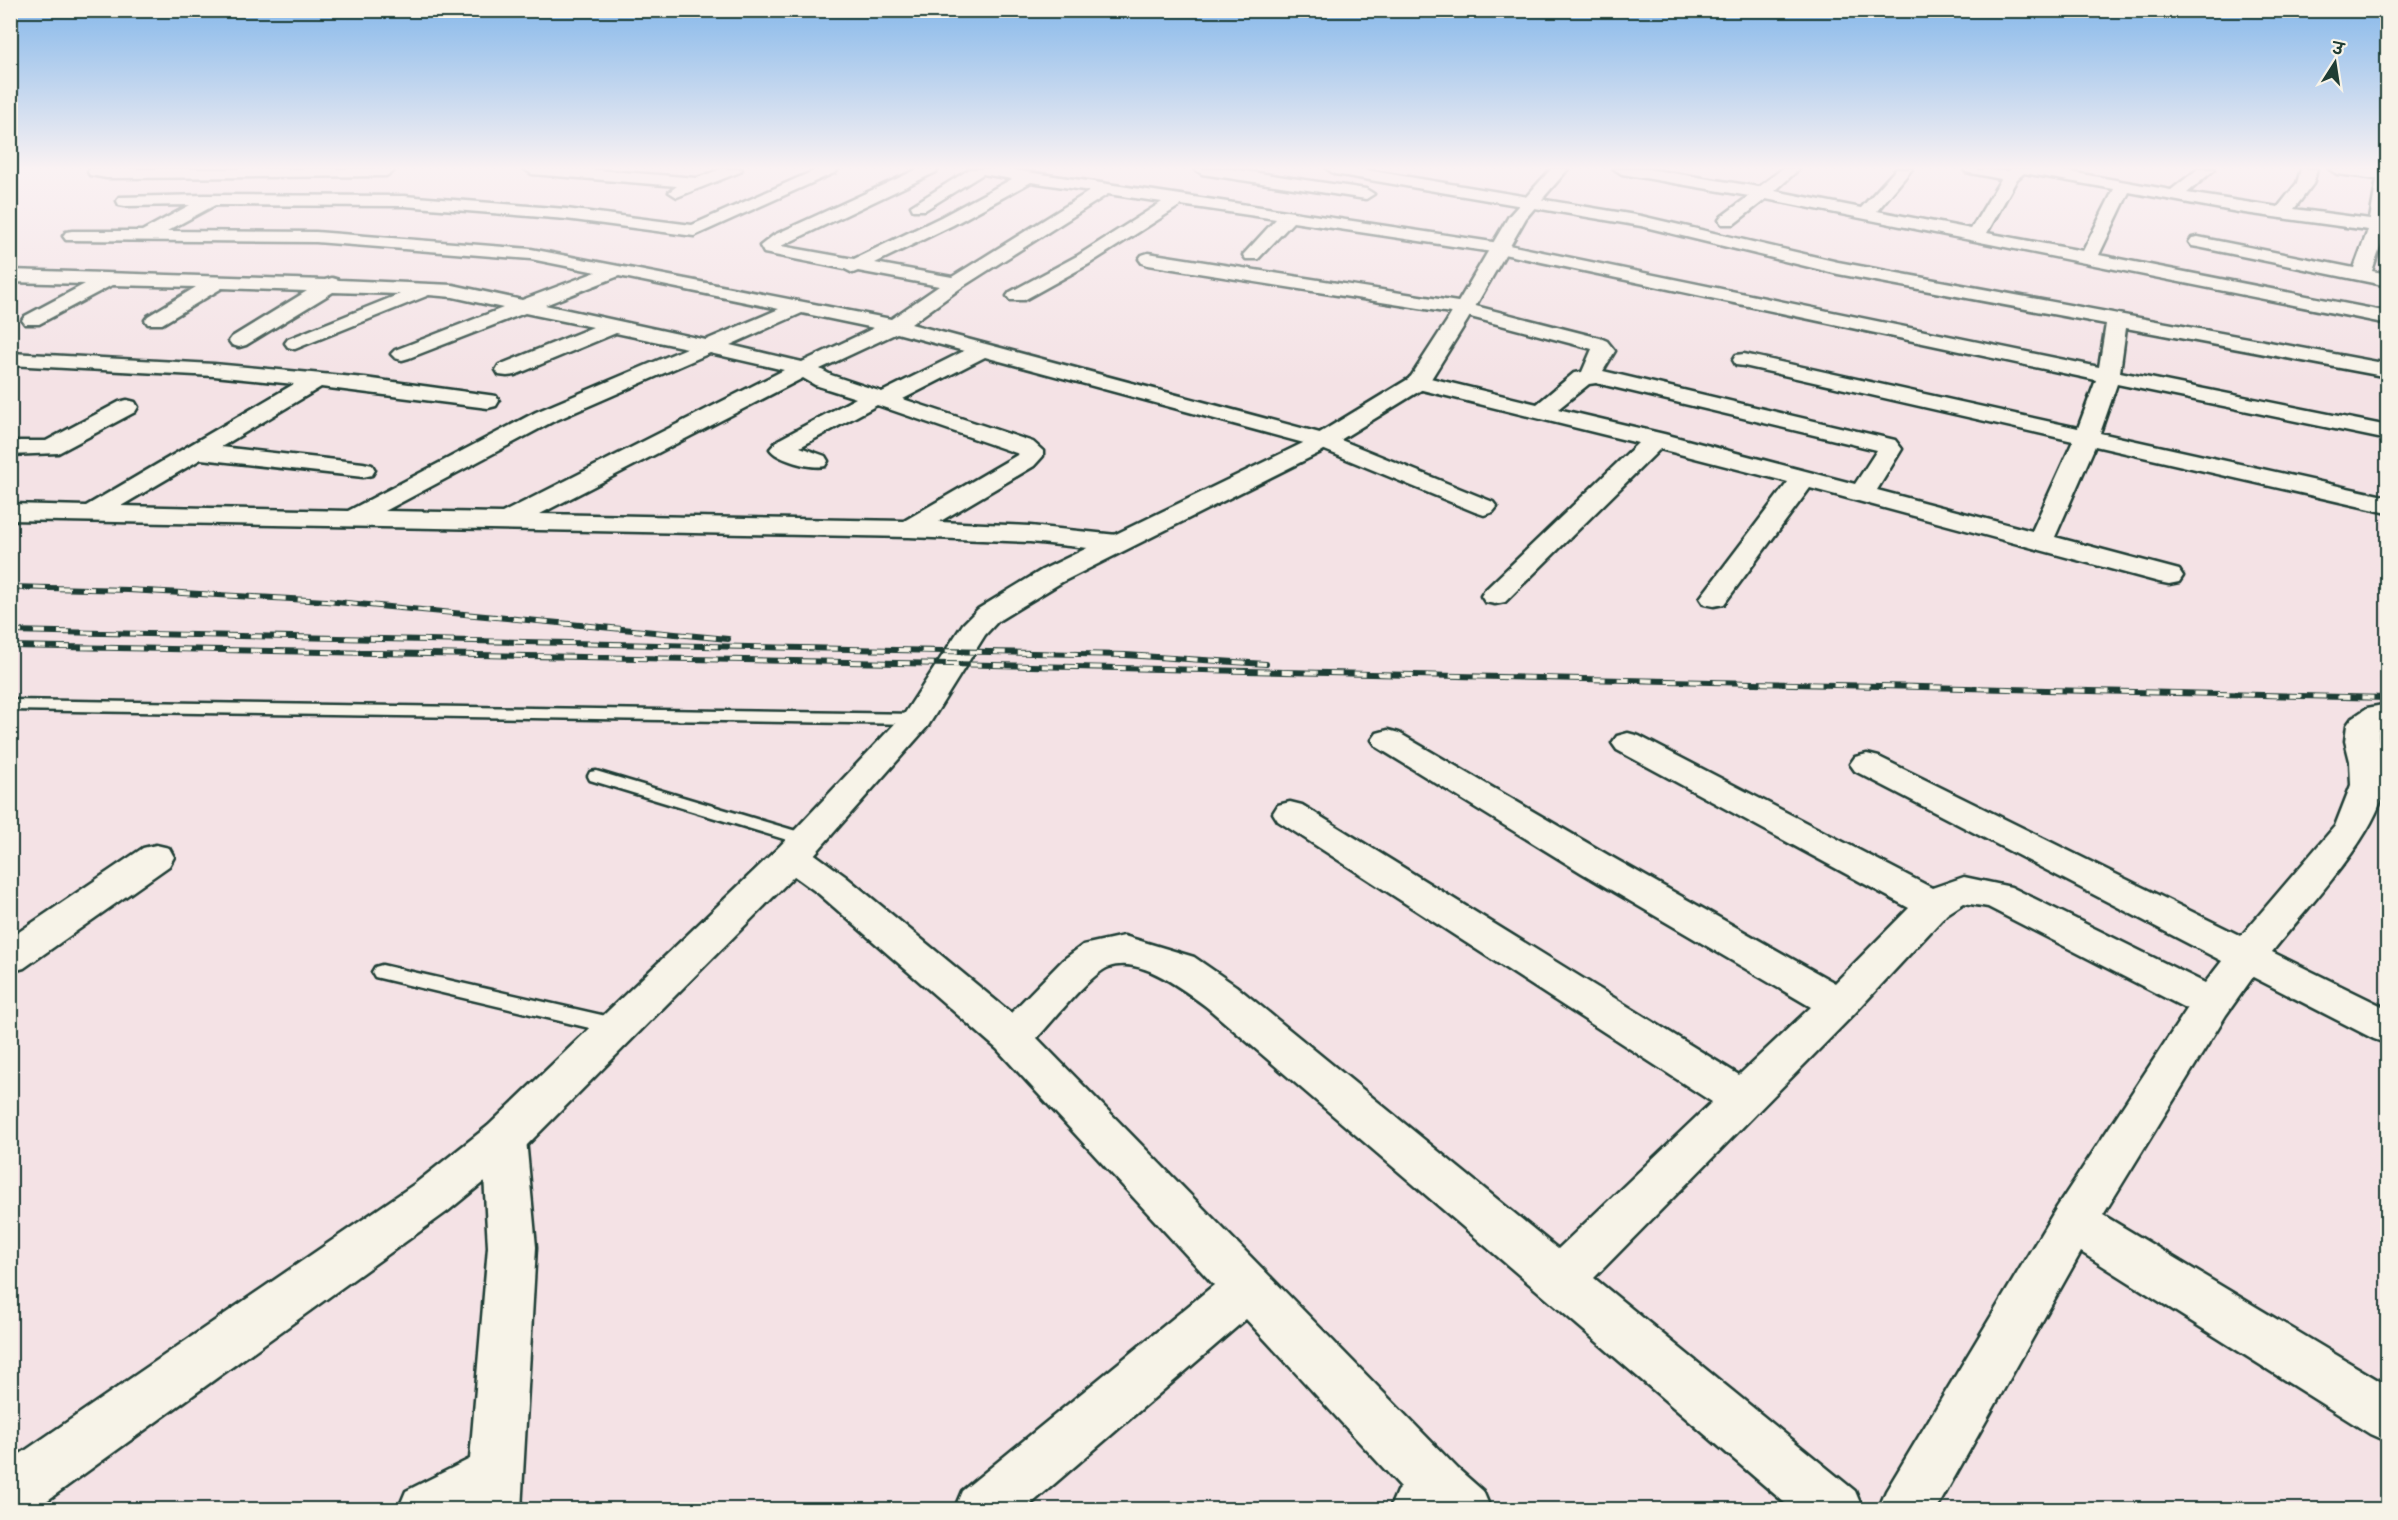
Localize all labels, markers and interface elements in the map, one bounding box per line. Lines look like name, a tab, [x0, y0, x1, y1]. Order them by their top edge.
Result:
north arrow	[2305, 33, 2365, 93]
text: उ	[2329, 38, 2347, 60]

